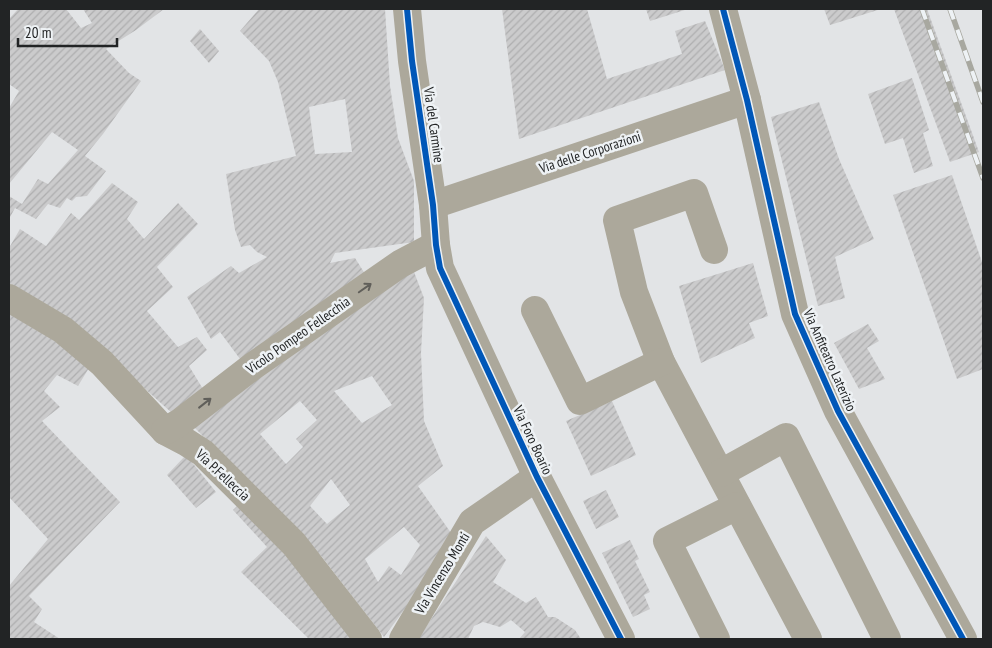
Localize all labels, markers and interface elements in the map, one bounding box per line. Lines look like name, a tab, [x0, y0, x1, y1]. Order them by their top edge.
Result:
scale bar	[18, 15, 116, 47]
text: 20 m	[25, 23, 51, 42]
street label: Via del Carmine	[420, 85, 448, 164]
street label: Via delle Corporazioni	[536, 127, 643, 177]
one-way arrow	[358, 283, 372, 293]
street label: Vicolo Pompeo Fellecchia	[242, 292, 353, 378]
street label: Via Anfiteatro Laterizio	[799, 305, 861, 414]
one-way arrow	[198, 398, 212, 408]
street label: Via Foro Boario	[509, 402, 557, 477]
street label: Via P.Felleccia	[191, 445, 254, 505]
street label: Via Vincenzo Monti	[410, 529, 473, 618]

